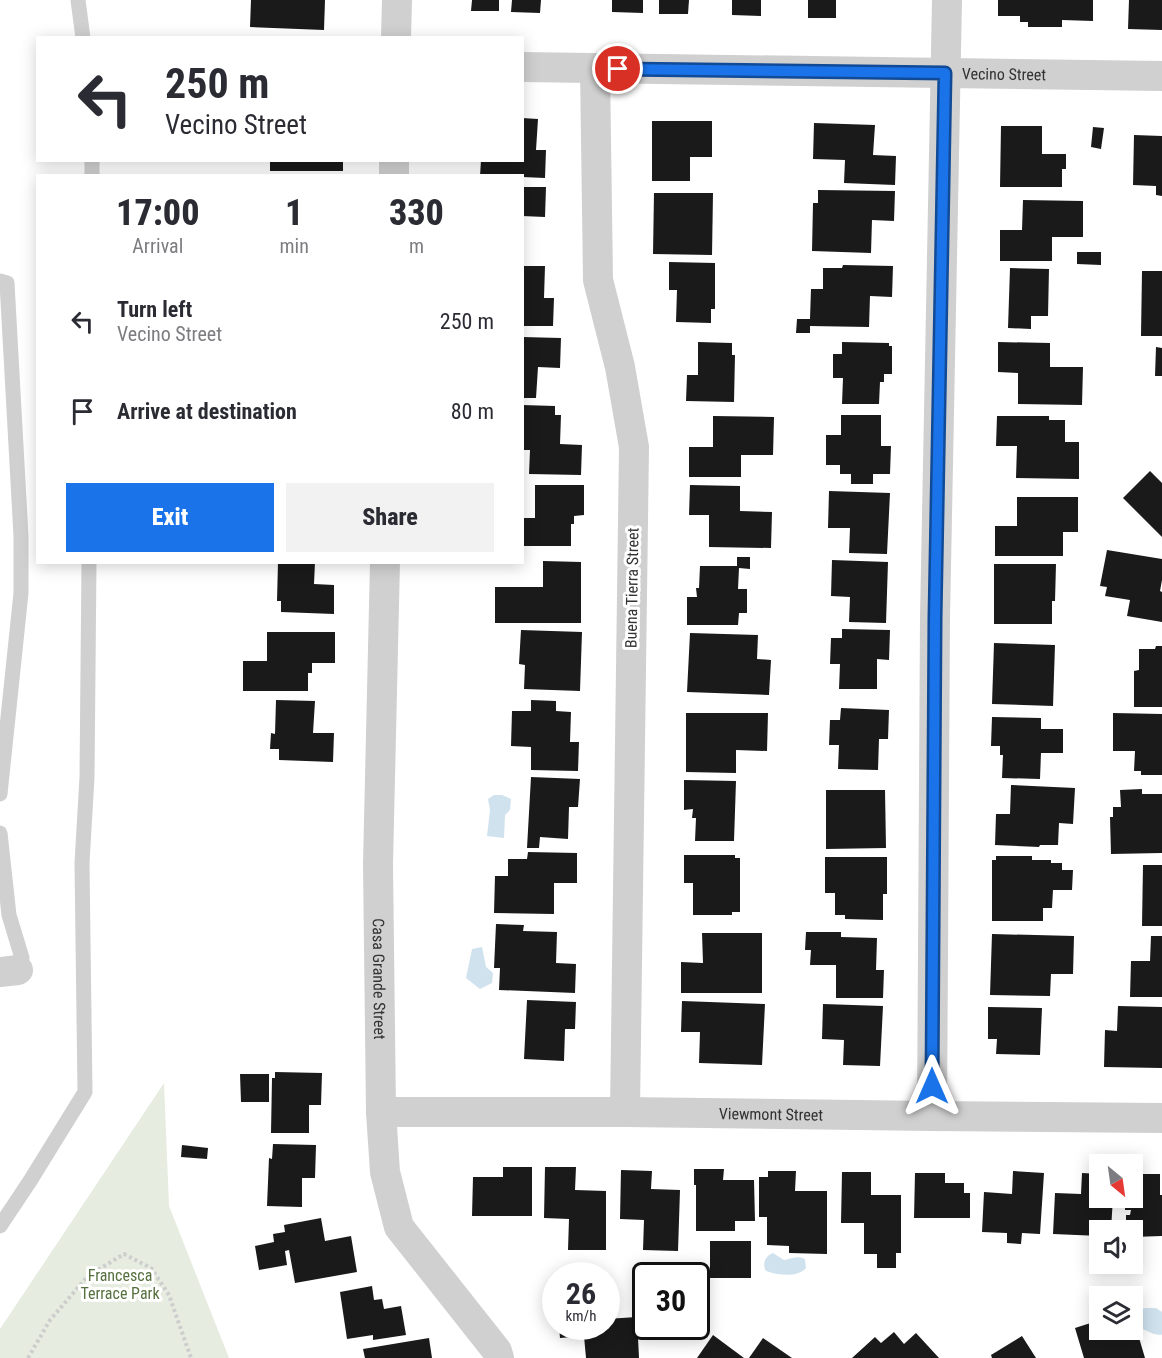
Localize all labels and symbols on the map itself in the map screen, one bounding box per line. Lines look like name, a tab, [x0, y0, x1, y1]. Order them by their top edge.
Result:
pin	[592, 43, 643, 94]
street label: Vecino Street	[962, 64, 1046, 84]
street label: Buena Tierra Street	[621, 527, 643, 648]
street label: Casa Grande Street	[369, 918, 390, 1040]
position arrow	[900, 1054, 964, 1118]
street label: Viewmont Street	[719, 1104, 824, 1124]
north arrow	[1089, 1154, 1143, 1208]
speed limit sign: 30	[632, 1262, 710, 1340]
park label: Francesca Terrace Park	[80, 1266, 160, 1303]

